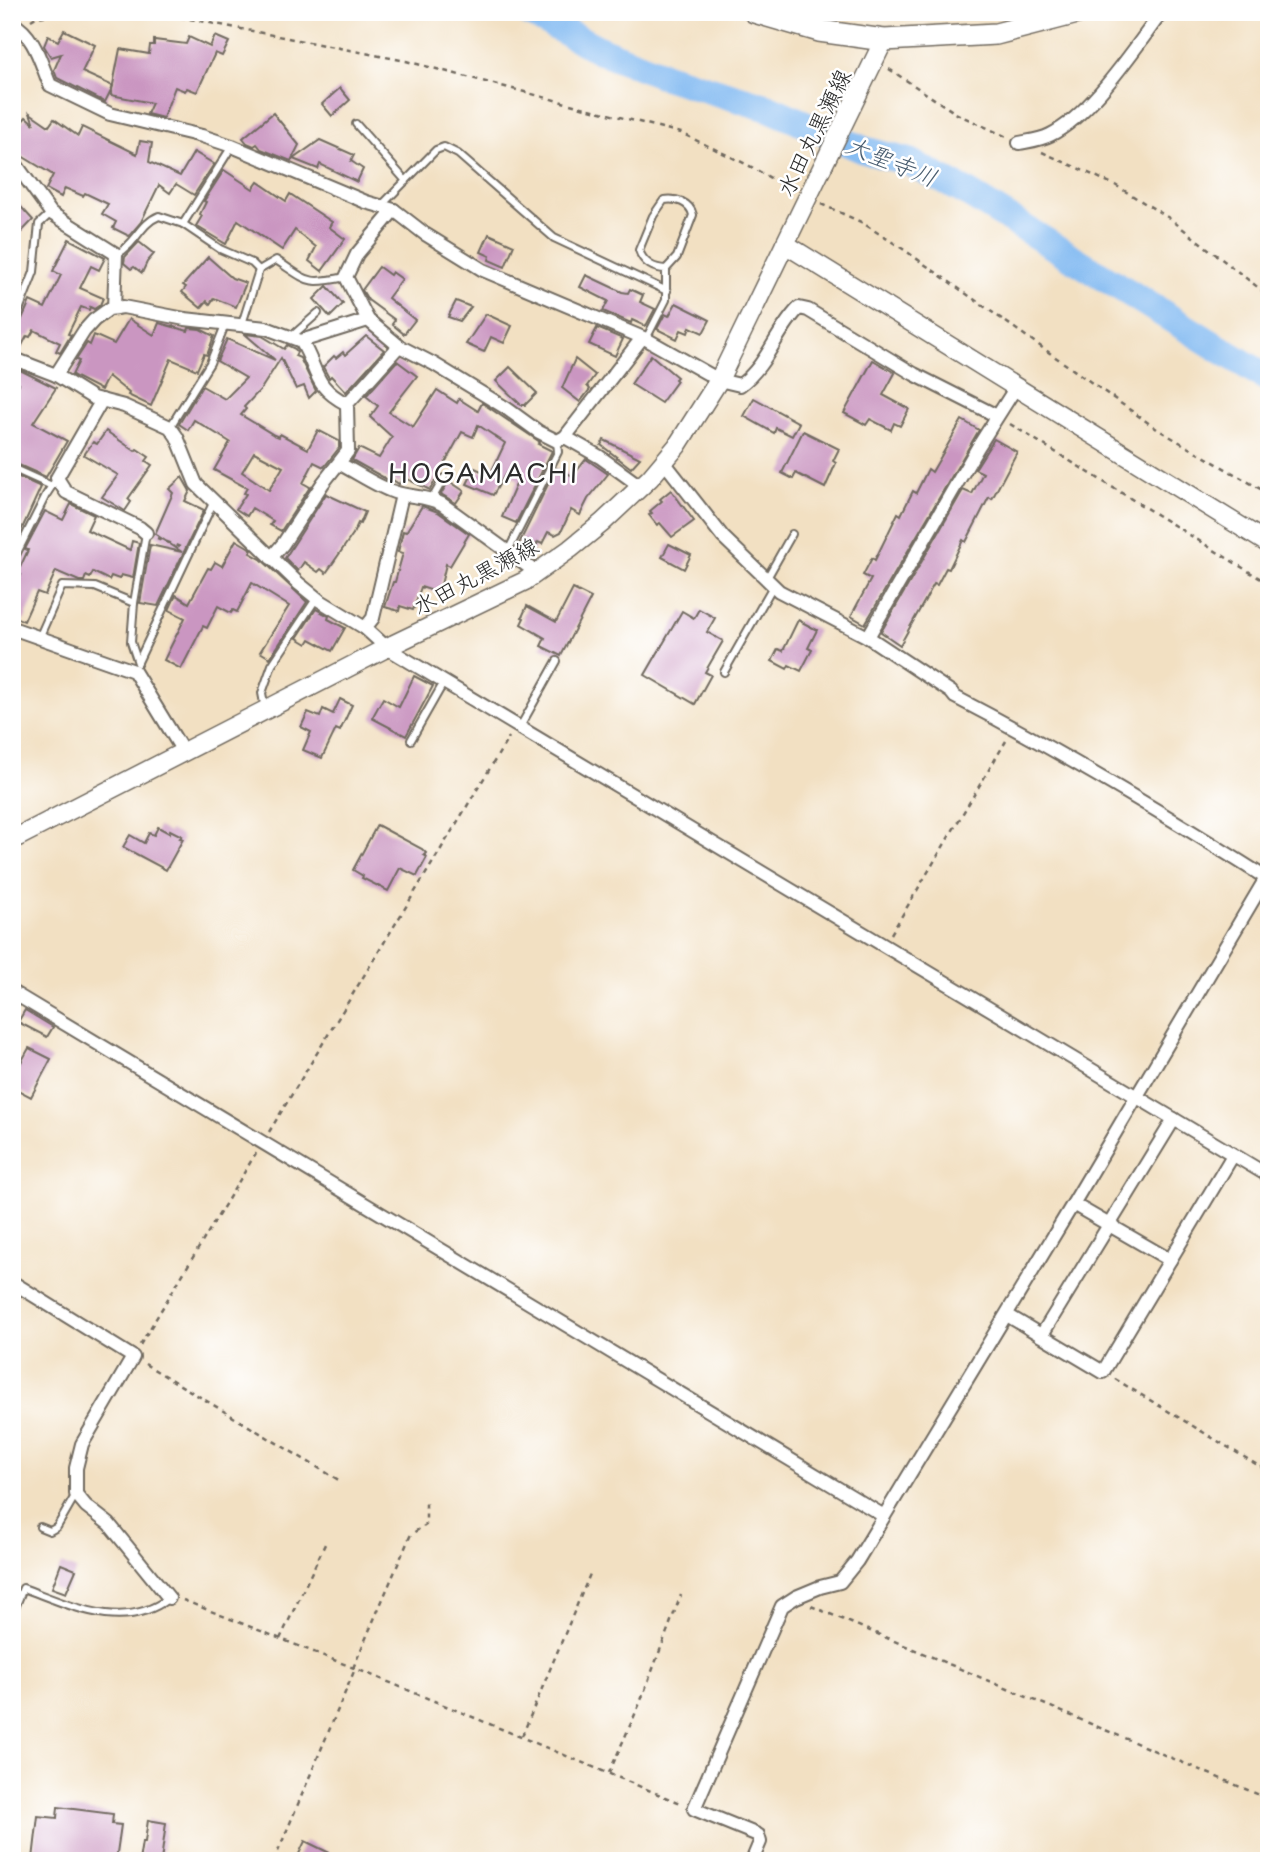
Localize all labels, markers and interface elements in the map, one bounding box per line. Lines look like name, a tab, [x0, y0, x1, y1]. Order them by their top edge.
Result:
street label: 水田丸黒瀬線	[767, 62, 859, 202]
water label: 大聖寺川	[841, 125, 943, 195]
district label: HOGAMACHI	[388, 453, 580, 492]
street label: 水田丸黒瀬線	[406, 527, 544, 623]

